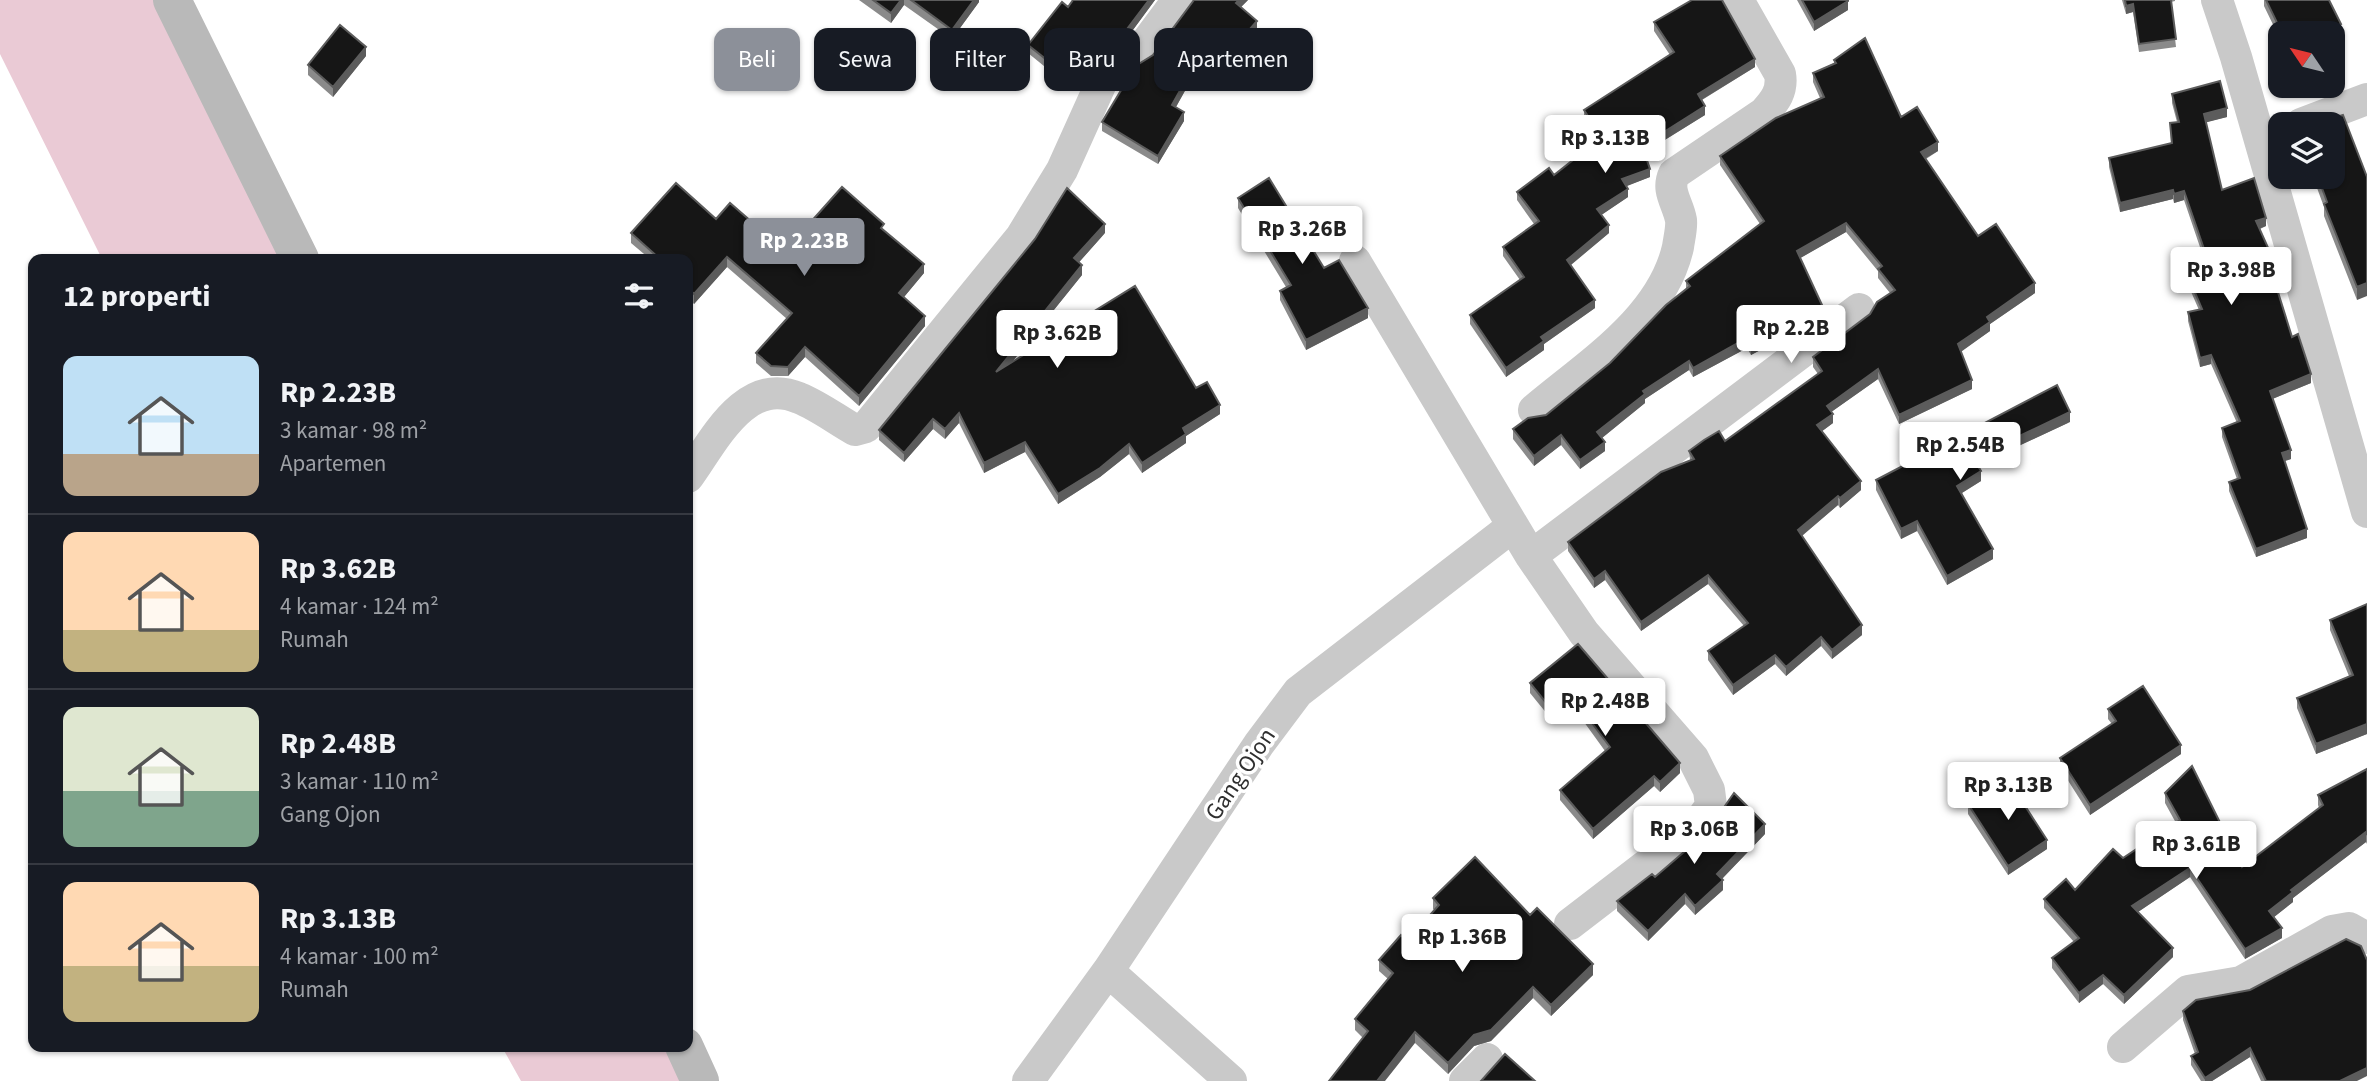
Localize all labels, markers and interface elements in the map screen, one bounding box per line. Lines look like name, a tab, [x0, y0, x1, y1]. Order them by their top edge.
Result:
north arrow	[2268, 21, 2345, 98]
map controls	[2268, 21, 2345, 189]
chip: Beli	[714, 28, 800, 91]
chip: Sewa	[814, 28, 916, 91]
chip: Filter	[930, 28, 1030, 91]
chip: Baru	[1044, 28, 1140, 91]
chip: Apartemen	[1154, 28, 1313, 91]
button: layers	[2268, 112, 2345, 189]
pin: Rp 3.13B	[1533, 116, 1677, 175]
text: Rp 3.13B	[1560, 121, 1650, 154]
pin: Rp 3.26B	[1230, 206, 1374, 266]
text: Rp 3.26B	[1257, 212, 1347, 245]
pin: Rp 2.23B	[732, 218, 876, 278]
text: Rp 2.23B	[759, 224, 849, 257]
pin: Rp 3.98B	[2159, 247, 2303, 307]
text: Rp 3.98B	[2186, 253, 2276, 286]
text: 12 properti	[63, 275, 211, 318]
icon: filters	[620, 277, 658, 315]
pin: Rp 2.2B	[1726, 306, 1856, 365]
pin: Rp 3.62B	[985, 310, 1129, 370]
text: Rp 2.2B	[1753, 311, 1829, 344]
text: Rp 3.62B	[1012, 316, 1102, 349]
text: Rp 2.23B	[280, 371, 396, 414]
icon: home	[119, 384, 203, 468]
text: 3 kamar · 98 m²	[280, 414, 427, 447]
pin: Rp 2.54B	[1888, 422, 2032, 482]
text: Rp 2.54B	[1915, 428, 2005, 461]
text: Apartemen	[280, 447, 386, 480]
text: Rp 3.62B	[280, 547, 396, 590]
icon: home	[119, 560, 203, 644]
text: 4 kamar · 124 m²	[280, 590, 439, 623]
text: Rumah	[280, 623, 349, 656]
pin: Rp 2.48B	[1533, 678, 1677, 738]
text: Rp 2.48B	[1560, 684, 1650, 717]
street label: Gang Ojon	[1197, 721, 1284, 828]
text: Rp 2.48B	[280, 722, 396, 765]
icon: home	[119, 735, 203, 819]
pin: Rp 3.13B	[1936, 762, 2080, 822]
text: 3 kamar · 110 m²	[280, 765, 439, 798]
text: Rp 3.13B	[1963, 768, 2053, 801]
text: Gang Ojon	[280, 798, 381, 831]
pin: Rp 3.06B	[1622, 806, 1766, 866]
text: Rp 3.06B	[1649, 812, 1739, 845]
pin: Rp 3.61B	[2124, 822, 2268, 881]
text: Rp 3.61B	[2151, 827, 2241, 860]
text: Rp 3.13B	[280, 897, 396, 940]
icon: home	[119, 910, 203, 994]
pin: Rp 1.36B	[1390, 914, 1534, 974]
text: Rp 1.36B	[1417, 920, 1507, 953]
text: 4 kamar · 100 m²	[280, 940, 439, 973]
text: Rumah	[280, 973, 349, 1006]

